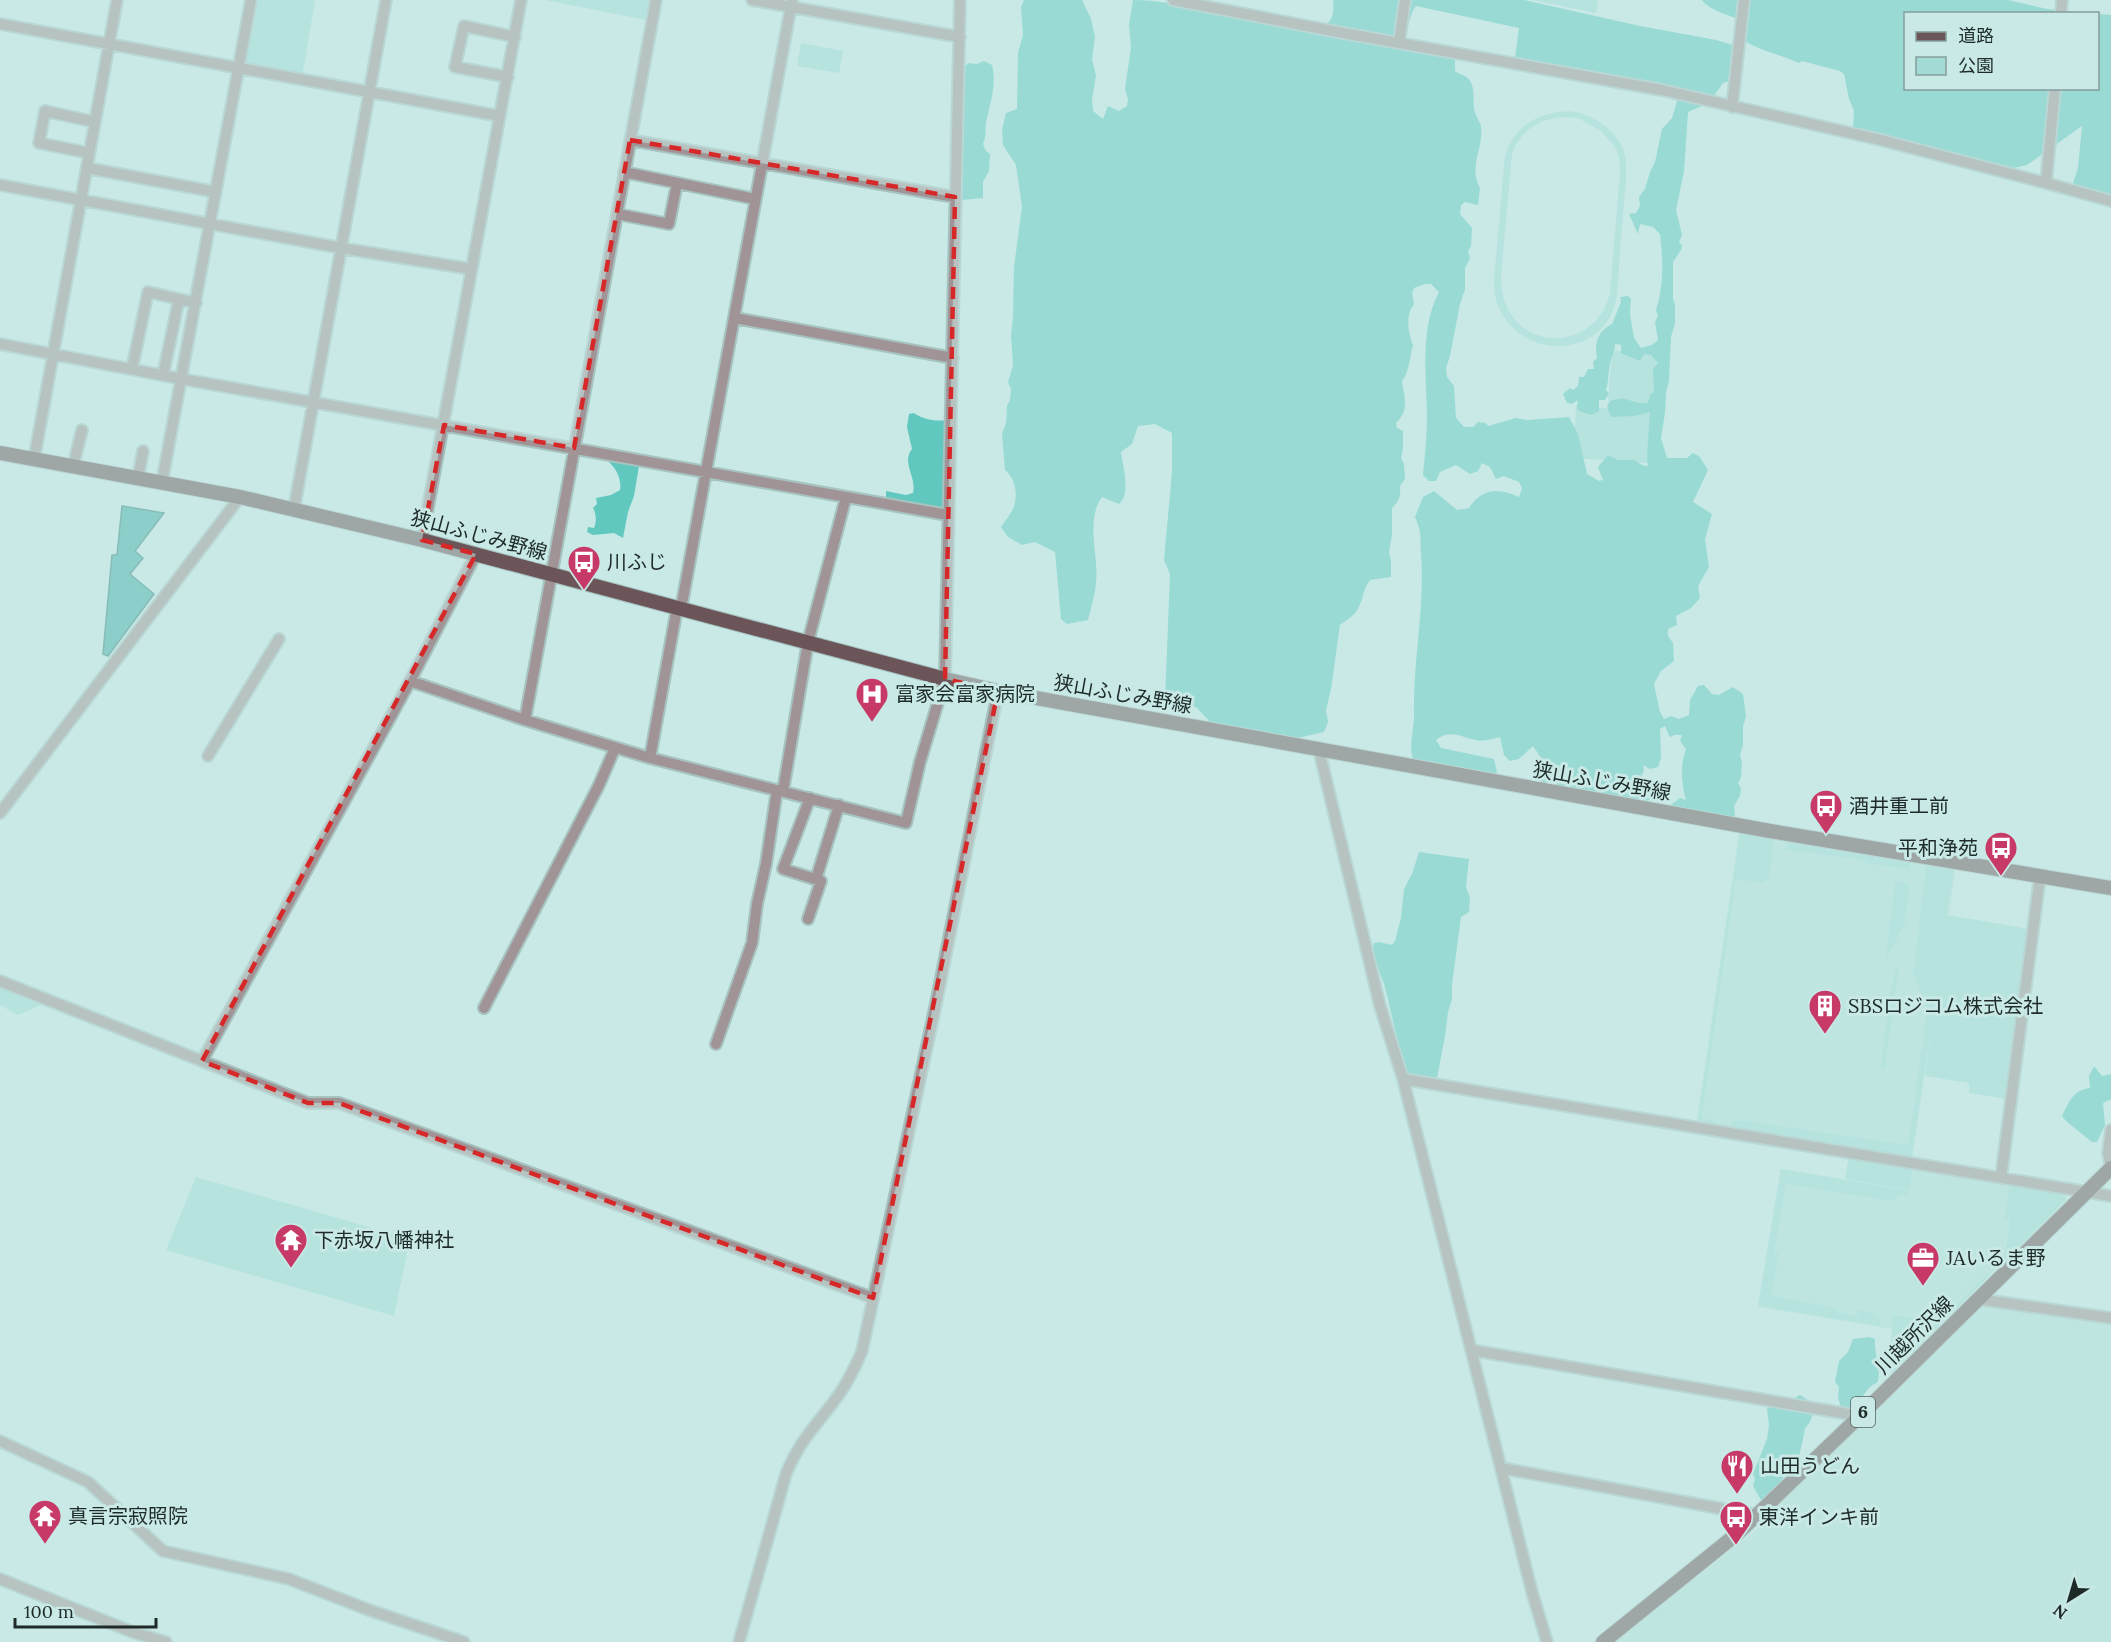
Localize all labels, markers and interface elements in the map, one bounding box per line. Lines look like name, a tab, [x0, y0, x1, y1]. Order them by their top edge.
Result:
legend	[1904, 12, 2099, 90]
text: 道路	[1958, 24, 1994, 47]
text: 公園	[1958, 54, 1994, 77]
street label: 狭山ふじみ野線	[408, 504, 550, 565]
bus stop icon: 川ふじ	[566, 544, 602, 591]
place label: 川ふじ	[607, 549, 667, 574]
street label: 狭山ふじみ野線	[1052, 669, 1194, 718]
hospital icon: 富家会富家病院	[854, 676, 890, 723]
place label: 富家会富家病院	[895, 681, 1035, 706]
street label: 狭山ふじみ野線	[1531, 756, 1673, 805]
bus stop icon: 酒井重工前	[1808, 788, 1844, 835]
place label: 酒井重工前	[1849, 793, 1949, 818]
bus stop icon: 平和浄苑	[1983, 830, 2019, 877]
place label: 平和浄苑	[1898, 835, 1978, 860]
building icon: SBSロジコム株式会社	[1807, 988, 1843, 1035]
place label: SBSロジコム株式会社	[1848, 993, 2043, 1018]
temple icon: 下赤坂八幡神社	[273, 1222, 309, 1269]
place label: 下赤坂八幡神社	[314, 1227, 454, 1252]
office icon: JAいるま野	[1905, 1240, 1941, 1287]
place label: JAいるま野	[1945, 1245, 2045, 1270]
street label: 川越所沢線	[1869, 1290, 1958, 1379]
road number: 6	[1851, 1397, 1875, 1427]
restaurant icon: 山田うどん	[1719, 1448, 1755, 1495]
place label: 山田うどん	[1760, 1453, 1860, 1478]
temple icon: 真言宗寂照院	[27, 1498, 63, 1545]
bus stop icon: 東洋インキ前	[1718, 1499, 1754, 1546]
place label: 真言宗寂照院	[68, 1503, 188, 1528]
place label: 東洋インキ前	[1759, 1504, 1879, 1529]
north arrow	[2039, 1570, 2099, 1630]
scale bar	[15, 1591, 156, 1629]
text: 100 m	[24, 1600, 74, 1623]
text: N	[2049, 1600, 2071, 1624]

